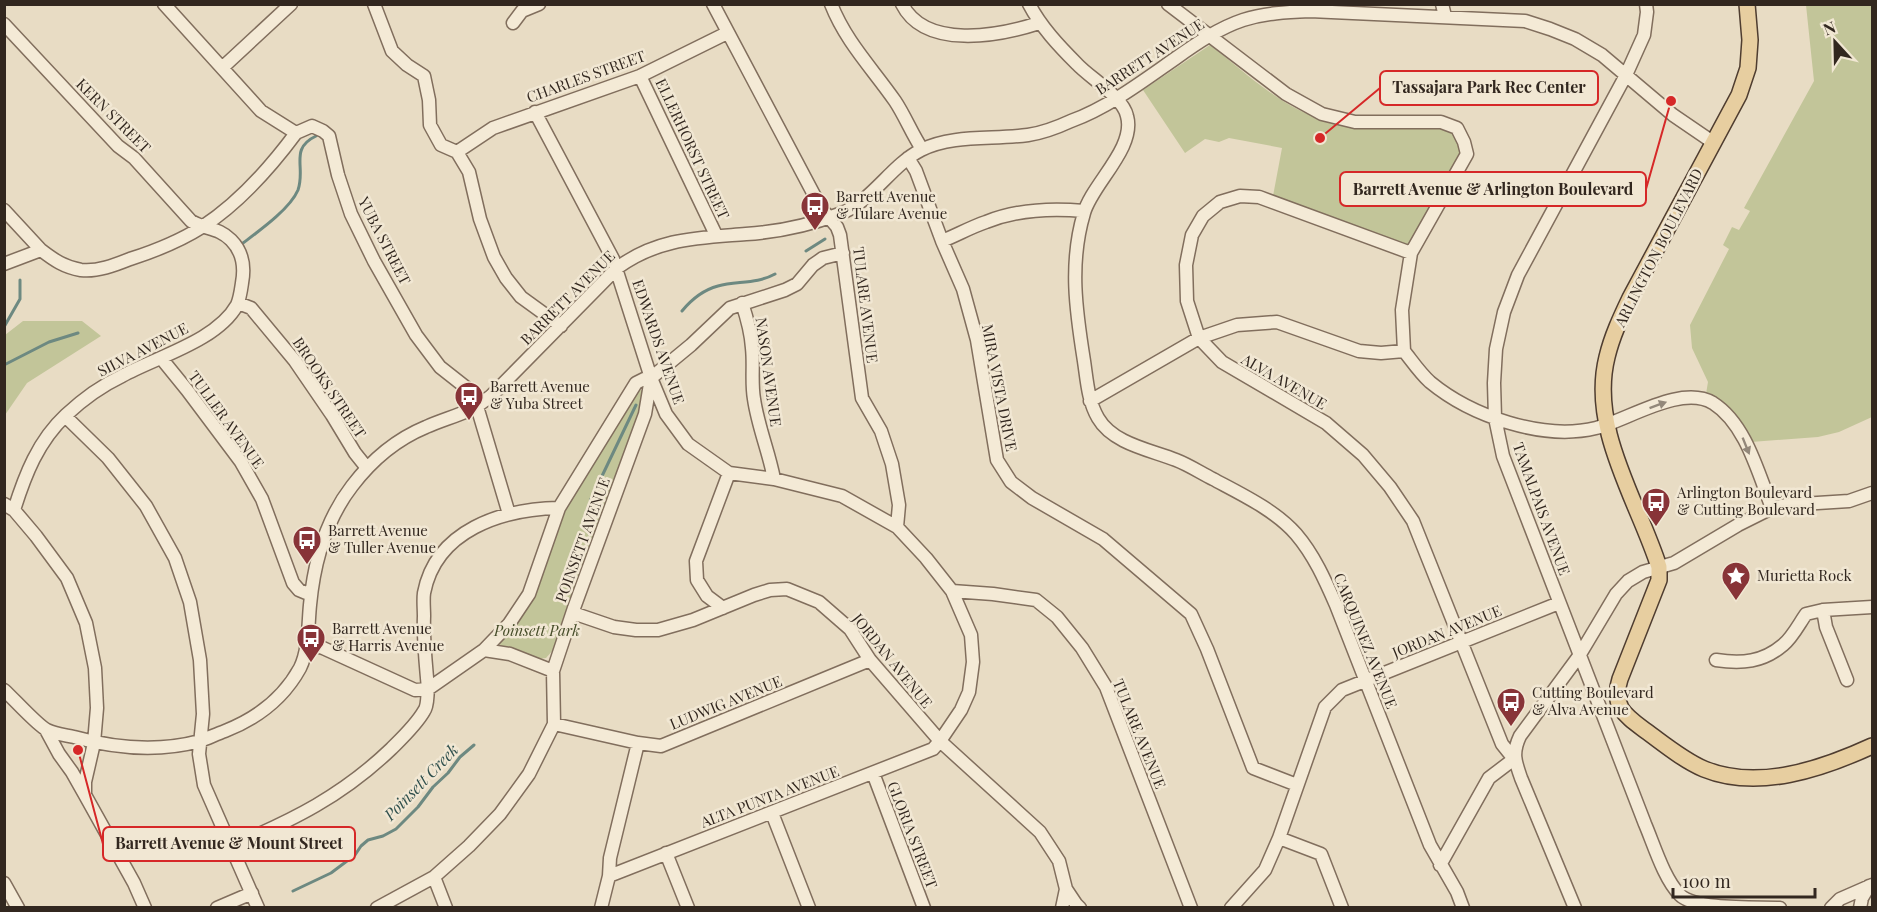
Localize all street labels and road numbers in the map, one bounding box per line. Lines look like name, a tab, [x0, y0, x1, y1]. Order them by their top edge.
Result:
street label: BARRETT AVENUE	[1091, 14, 1208, 99]
street label: CHARLES STREET	[523, 45, 648, 107]
street label: KERN STREET	[72, 74, 155, 157]
street label: ELLERHORST STREET	[651, 75, 734, 222]
street label: ARLINGTON BOULEVARD	[1609, 165, 1707, 331]
street label: YUBA STREET	[354, 192, 416, 288]
street label: BARRETT AVENUE	[516, 246, 619, 349]
street label: TULARE AVENUE	[849, 246, 883, 364]
street label: EDWARDS AVENUE	[628, 277, 690, 407]
street label: NASON AVENUE	[751, 316, 787, 428]
street label: SILVA AVENUE	[94, 318, 191, 381]
street label: MIRA VISTA DRIVE	[978, 323, 1022, 453]
street label: BROOKS STREET	[289, 333, 371, 442]
street label: ALVA AVENUE	[1237, 348, 1331, 414]
street label: TULLER AVENUE	[185, 366, 269, 472]
street label: TAMALPAIS AVENUE	[1509, 440, 1575, 578]
street label: POINSETT AVENUE	[550, 474, 614, 605]
street label: CARQUINEZ AVENUE	[1330, 570, 1402, 711]
street label: JORDAN AVENUE	[1388, 600, 1504, 662]
street label: JORDAN AVENUE	[848, 608, 937, 712]
street label: LUDWIG AVENUE	[667, 670, 785, 734]
street label: TULARE AVENUE	[1109, 676, 1171, 792]
street label: ALTA PUNTA AVENUE	[697, 760, 842, 832]
street label: GLORIA STREET	[883, 778, 943, 891]

